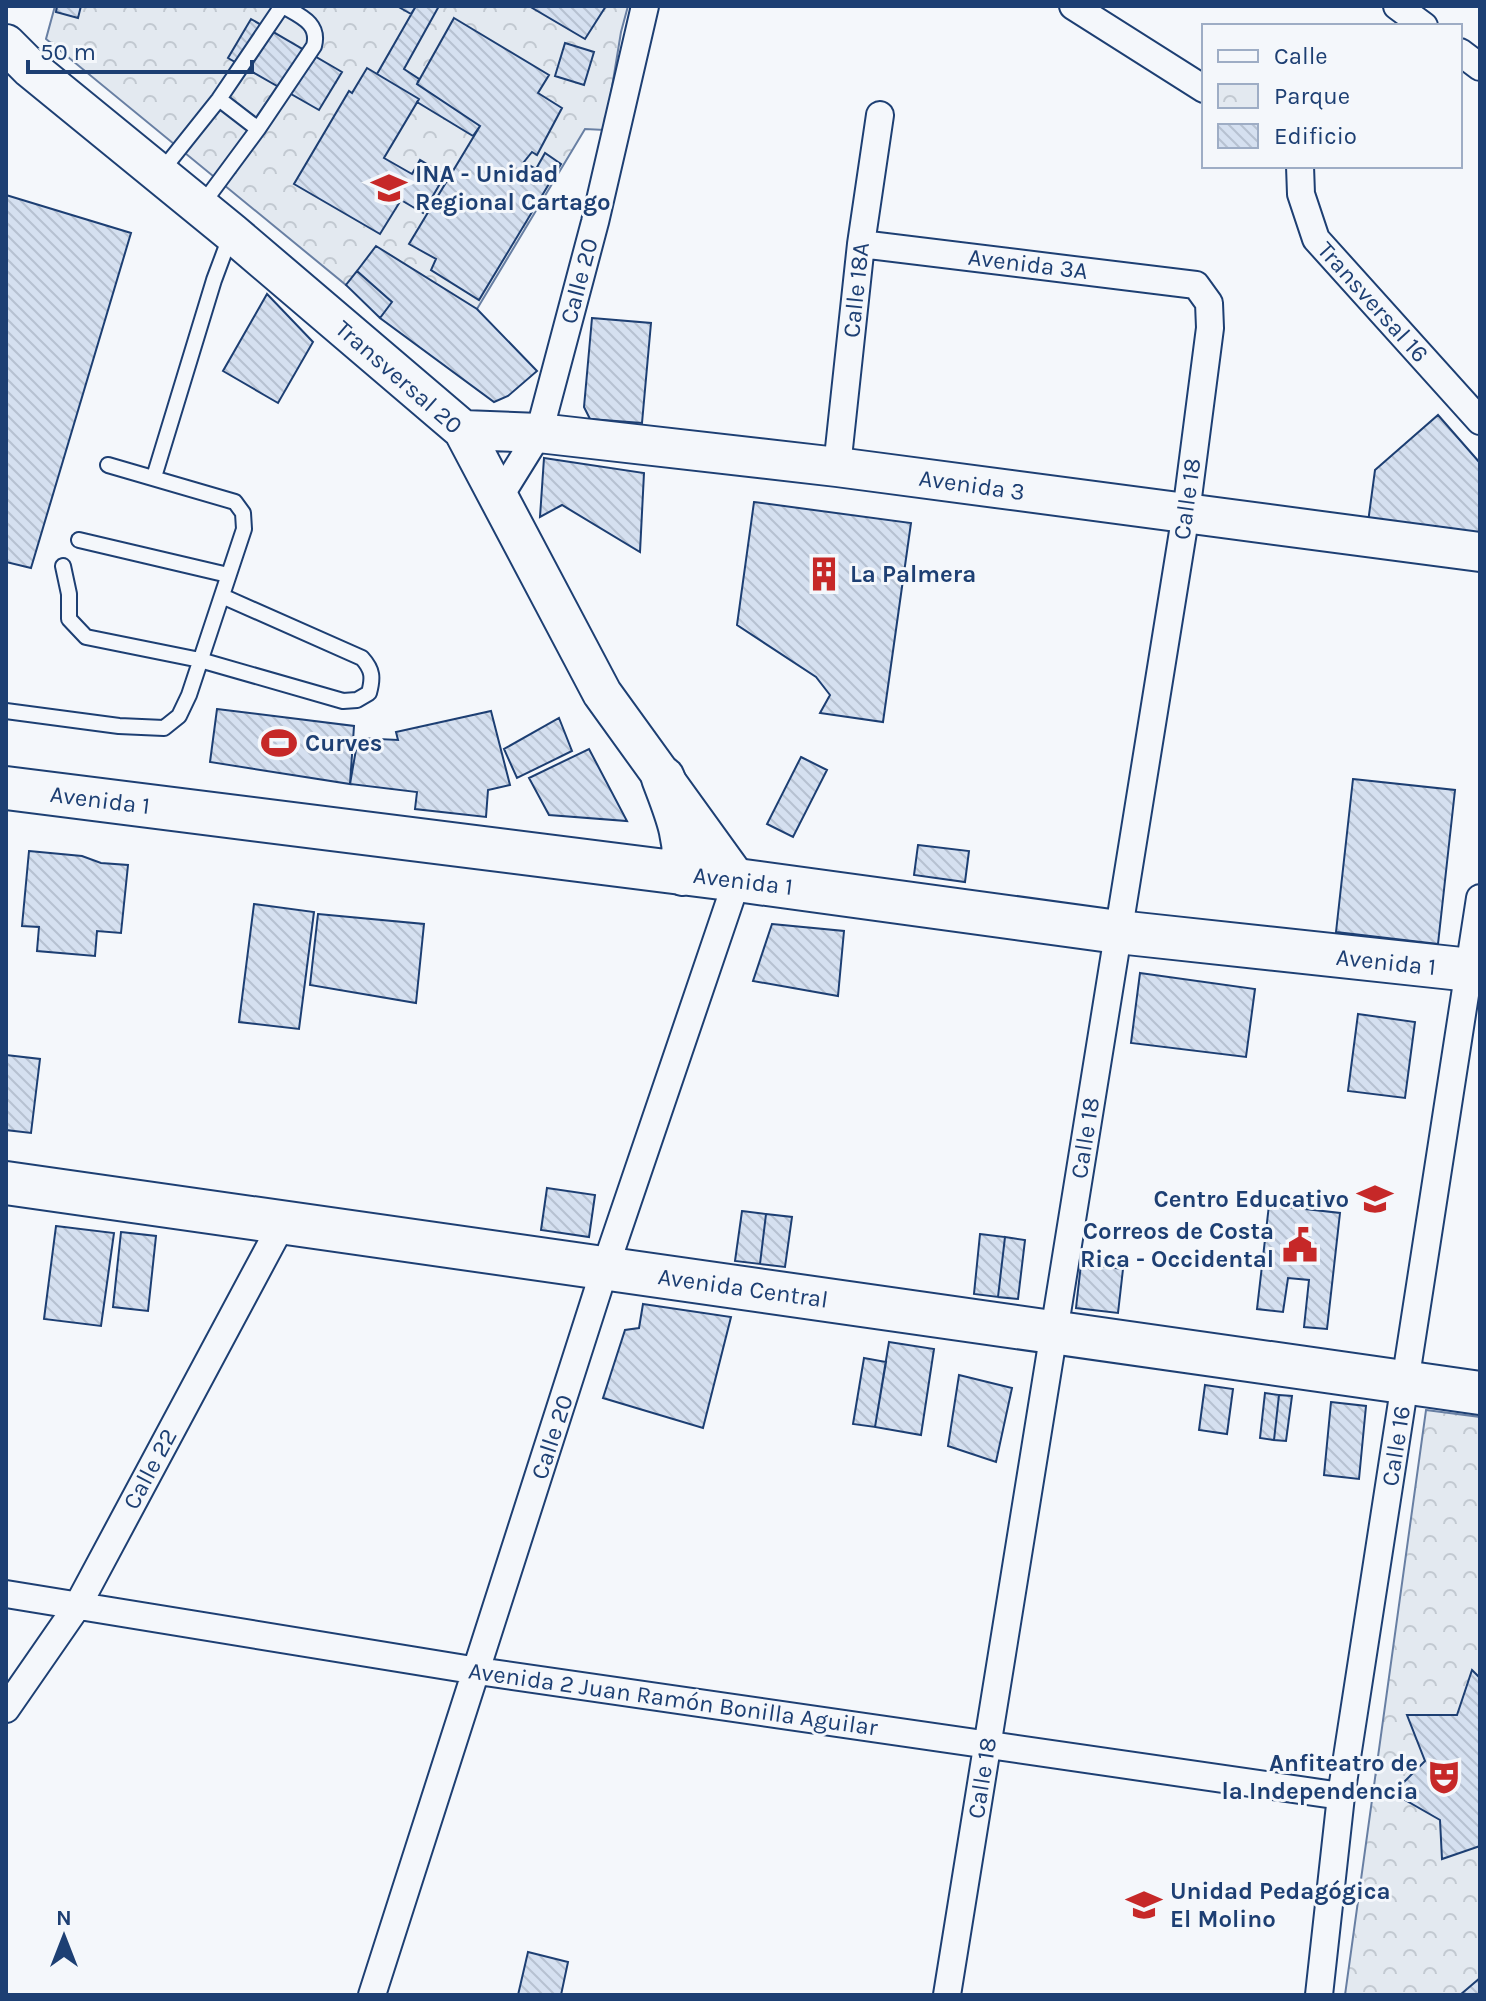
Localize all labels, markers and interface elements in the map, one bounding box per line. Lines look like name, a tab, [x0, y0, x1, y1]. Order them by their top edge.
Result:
scale bar	[28, 24, 252, 74]
legend	[1202, 24, 1462, 168]
text: 50 m	[40, 38, 96, 66]
text: Calle	[1274, 42, 1328, 70]
text: Parque	[1274, 82, 1350, 110]
text: Edificio	[1274, 122, 1357, 150]
place label: INA - Unidad Regional Cartago	[415, 160, 611, 216]
school or university icon: INA - Unidad Regional Cartago	[370, 169, 408, 207]
street label: Calle 20	[554, 235, 604, 327]
street label: Transversal 16	[1312, 236, 1434, 368]
street label: Calle 18A	[837, 241, 875, 339]
street label: Avenida 3A	[967, 243, 1090, 285]
street label: Transversal 20	[330, 314, 468, 440]
street label: Calle 18	[1167, 456, 1207, 542]
street label: Avenida 3	[917, 464, 1027, 506]
building icon: La Palmera	[805, 555, 843, 593]
place label: La Palmera	[850, 560, 976, 588]
sports icon: Curves	[260, 724, 298, 762]
place label: Curves	[305, 729, 383, 757]
street label: Avenida 1	[48, 780, 152, 820]
street label: Avenida 1	[691, 861, 795, 901]
street label: Avenida 1	[1335, 943, 1437, 981]
street label: Calle 18	[1065, 1095, 1105, 1181]
school or university icon: Centro Educativo	[1356, 1180, 1394, 1218]
place label: Centro Educativo	[1154, 1185, 1349, 1213]
place label: Correos de Costa Rica - Occidental	[1080, 1217, 1274, 1273]
public building icon: Correos de Costa Rica - Occidental	[1281, 1226, 1319, 1264]
street label: Avenida Central	[656, 1262, 830, 1314]
street label: Calle 20	[525, 1391, 579, 1483]
street label: Calle 16	[1376, 1404, 1416, 1488]
street label: Calle 22	[117, 1424, 183, 1514]
street label: Avenida 2 Juan Ramón Bonilla Aguilar	[467, 1656, 880, 1742]
street label: Calle 18	[962, 1735, 1002, 1821]
place label: Anfiteatro de la Independencia	[1222, 1749, 1418, 1805]
theatre icon: Anfiteatro de la Independencia	[1425, 1758, 1463, 1796]
place label: Unidad Pedagógica El Molino	[1170, 1877, 1391, 1933]
school or university icon: Unidad Pedagógica El Molino	[1125, 1886, 1163, 1924]
north arrow	[24, 1897, 104, 1977]
text: N	[56, 1905, 72, 1931]

